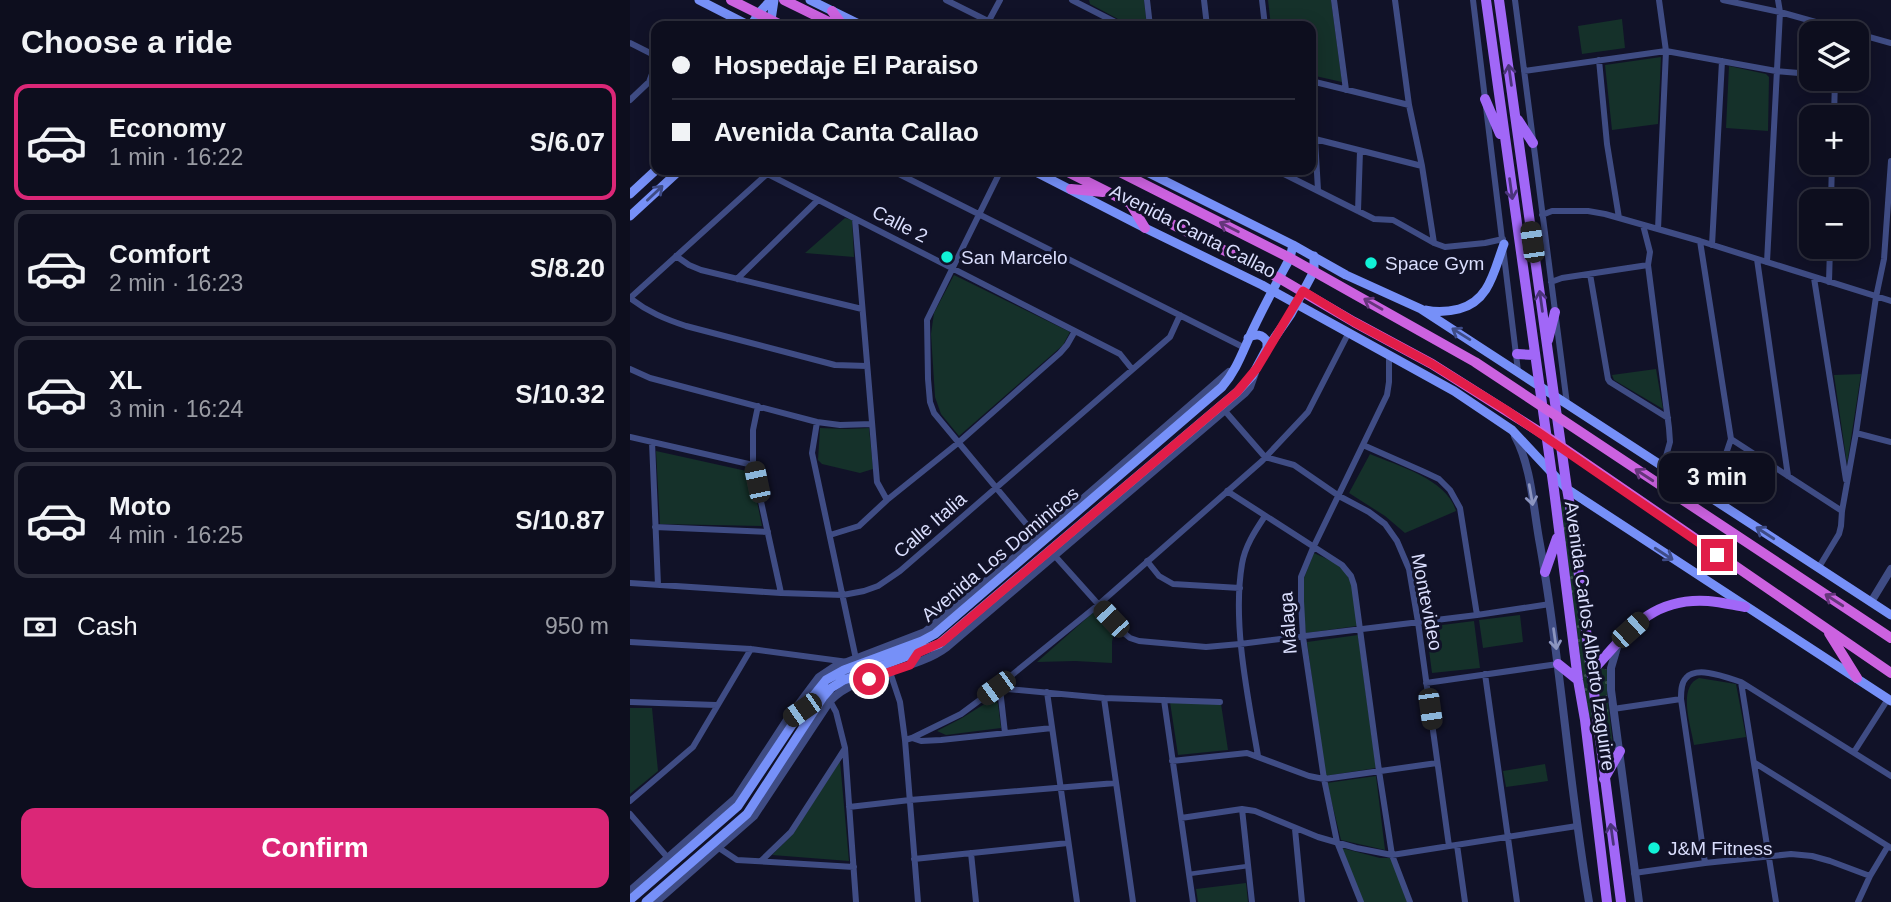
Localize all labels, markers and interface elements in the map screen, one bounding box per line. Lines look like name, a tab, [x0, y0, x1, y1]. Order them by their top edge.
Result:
map controls	[1799, 21, 1869, 259]
button: layers	[1799, 21, 1869, 91]
text: Choose a ride	[21, 24, 233, 60]
text: Hospedaje El Paraiso	[714, 50, 978, 80]
one-way arrow	[1503, 64, 1516, 87]
button: +	[1799, 105, 1869, 175]
icon: car	[25, 111, 88, 174]
text: Economy	[109, 113, 226, 143]
text: Avenida Canta Callao	[714, 117, 979, 147]
text: S/6.07	[530, 127, 605, 157]
text: 1 min · 16:22	[109, 144, 243, 170]
one-way arrow	[1505, 177, 1518, 200]
street label: Avenida Canta Callao	[1107, 180, 1279, 282]
one-way arrow	[646, 184, 663, 201]
button: −	[1799, 189, 1869, 259]
street label: Calle 2	[869, 201, 931, 247]
one-way arrow	[1219, 219, 1240, 233]
car	[1519, 220, 1546, 264]
icon: car	[25, 237, 88, 300]
text: Comfort	[109, 239, 210, 269]
place label: San Marcelo	[961, 247, 1068, 268]
marker: San Marcelo	[939, 249, 955, 265]
text: S/8.20	[530, 253, 605, 283]
place label: Space Gym	[1385, 253, 1484, 274]
marker: Space Gym	[1363, 255, 1379, 271]
text: 2 min · 16:23	[109, 270, 243, 296]
one-way arrow	[1534, 290, 1547, 313]
one-way arrow	[1363, 297, 1383, 311]
one-way arrow	[1451, 327, 1471, 341]
icon: car	[25, 363, 88, 426]
text: XL	[109, 365, 142, 395]
text: S/10.32	[515, 379, 605, 409]
text: 3 min · 16:24	[109, 396, 243, 422]
callout: 3 min	[1659, 454, 1775, 503]
car	[743, 459, 772, 505]
text: 3 min	[1687, 464, 1747, 490]
one-way arrow	[1635, 467, 1655, 481]
street label: Avenida Los Dominicos	[917, 482, 1083, 626]
one-way arrow	[1525, 483, 1538, 505]
street label: Calle Italia	[890, 488, 971, 562]
icon: car	[25, 489, 88, 552]
text: Moto	[109, 491, 171, 521]
street label: Avenida Carlos Alberto Izaguirre	[1561, 500, 1619, 772]
text: S/10.87	[515, 505, 605, 535]
text: 4 min · 16:25	[109, 522, 243, 548]
one-way arrow	[1756, 525, 1775, 540]
route end	[1701, 539, 1733, 571]
one-way arrow	[1654, 547, 1674, 561]
street label: Montevideo	[1407, 552, 1447, 652]
street label: Málaga	[1275, 591, 1301, 655]
one-way arrow	[1825, 593, 1844, 607]
car	[1089, 596, 1134, 642]
icon: cash	[21, 608, 59, 646]
car	[1608, 608, 1653, 652]
text: Cash	[77, 611, 138, 641]
text: 950 m	[545, 613, 609, 639]
one-way arrow	[1548, 627, 1561, 650]
route start	[853, 663, 885, 695]
car	[973, 667, 1020, 709]
car	[1417, 687, 1444, 731]
car	[779, 689, 826, 731]
button: Confirm	[21, 808, 609, 888]
one-way arrow	[1605, 824, 1618, 846]
place label: J&M Fitness	[1668, 838, 1773, 859]
marker: J&M Fitness	[1646, 840, 1662, 856]

